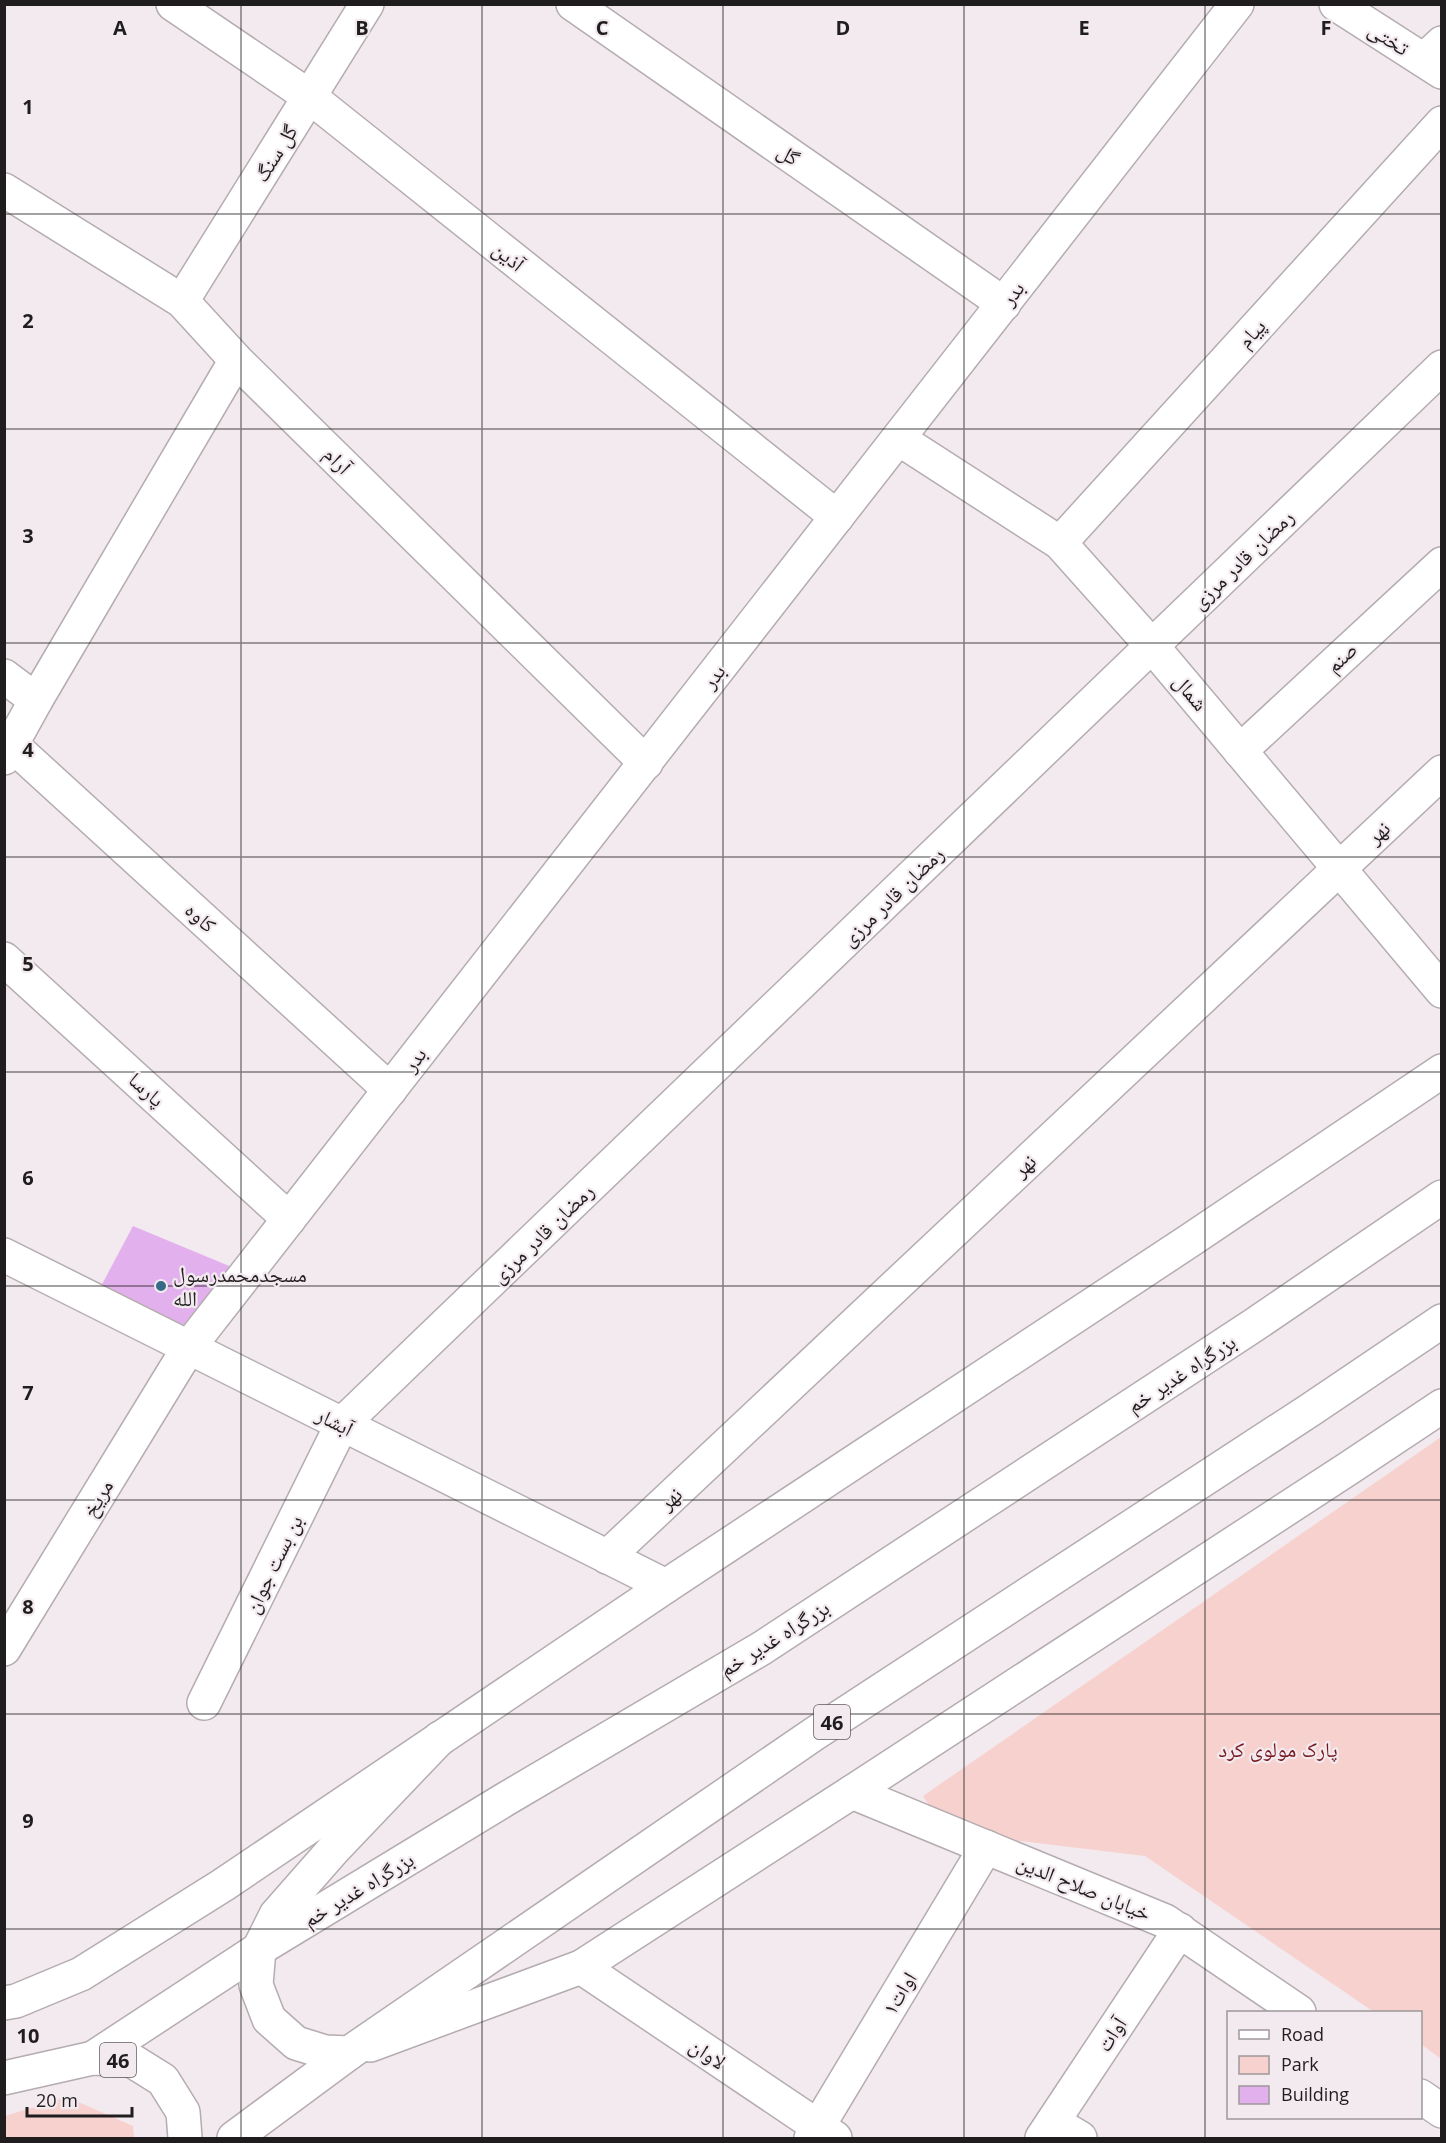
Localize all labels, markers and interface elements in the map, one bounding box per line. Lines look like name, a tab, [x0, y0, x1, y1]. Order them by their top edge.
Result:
text: A	[113, 14, 127, 41]
text: B	[355, 14, 369, 41]
text: C	[596, 14, 609, 41]
text: D	[836, 14, 850, 41]
text: E	[1078, 14, 1090, 41]
text: F	[1321, 14, 1331, 41]
street label: تختی	[1363, 15, 1415, 61]
text: 1	[22, 93, 34, 120]
street label: گل سنگ	[246, 119, 304, 187]
street label: گل	[772, 136, 806, 172]
street label: آذین	[487, 235, 531, 278]
street label: بدر	[993, 275, 1030, 312]
text: 2	[22, 307, 34, 334]
street label: پیام	[1230, 312, 1272, 354]
street label: آرام	[317, 440, 358, 481]
street label: رمضان قادر مرزی	[1185, 503, 1299, 615]
text: 3	[22, 522, 34, 549]
street label: صنم	[1319, 635, 1364, 679]
street label: بدر	[694, 658, 731, 695]
street label: شمال	[1167, 668, 1215, 716]
text: 4	[22, 736, 34, 763]
street label: نهر	[1360, 814, 1396, 851]
street label: رمضان قادر مرزی	[835, 840, 949, 952]
street label: کاوه	[180, 896, 223, 938]
text: 5	[22, 950, 34, 977]
street label: بدر	[395, 1041, 432, 1078]
street label: پارسا	[123, 1065, 171, 1113]
street label: نهر	[1006, 1147, 1042, 1184]
text: 6	[22, 1164, 34, 1191]
street label: رمضان قادر مرزی	[485, 1177, 599, 1289]
place label: مسجدمحمدرسول الله	[173, 1260, 307, 1312]
marker: مسجدمحمدرسول الله	[154, 1279, 168, 1293]
street label: بزرگراه غدیر خم	[1121, 1327, 1241, 1420]
text: 7	[22, 1379, 34, 1406]
street label: آبشار	[311, 1399, 359, 1442]
street label: مریخ	[75, 1474, 119, 1522]
street label: نهر	[652, 1480, 688, 1517]
street label: بن بست جوان	[237, 1510, 309, 1618]
text: 8	[22, 1593, 34, 1620]
street label: بزرگراه غدیر خم	[714, 1593, 835, 1684]
road number: 46	[814, 1705, 850, 1739]
park label: پارک مولوی کرد	[1218, 1735, 1338, 1763]
text: 9	[22, 1807, 34, 1834]
street label: بزرگراه غدیر خم	[297, 1845, 419, 1934]
street label: خیابان صلاح الدین	[1013, 1847, 1155, 1927]
street label: اوات۱	[875, 1966, 923, 2020]
street label: آوات	[1089, 2011, 1133, 2057]
legend	[1227, 2011, 1422, 2119]
text: 10	[17, 2022, 39, 2049]
text: Road	[1281, 2022, 1324, 2046]
street label: لاوان	[684, 2031, 732, 2075]
road number: 46	[100, 2043, 136, 2077]
text: Park	[1281, 2052, 1319, 2076]
scale bar	[27, 2080, 132, 2118]
text: Building	[1281, 2082, 1349, 2106]
text: 20 m	[36, 2088, 78, 2112]

